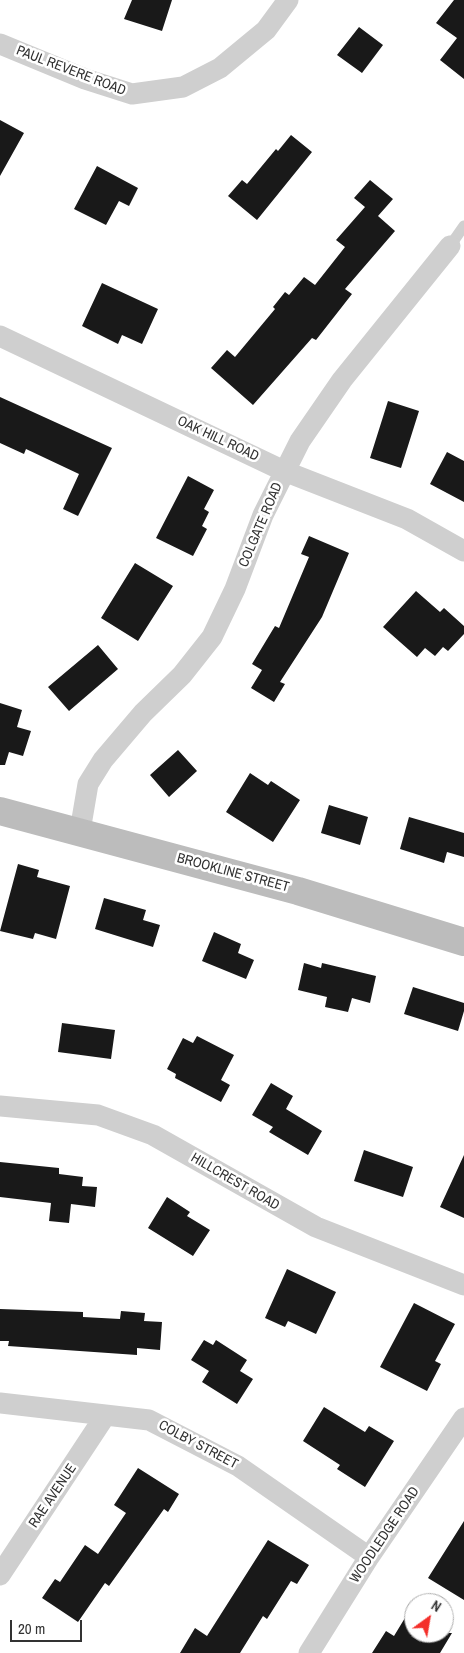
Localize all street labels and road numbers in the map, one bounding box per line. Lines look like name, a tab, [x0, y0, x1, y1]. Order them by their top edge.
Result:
street label: PAUL REVERE ROAD	[14, 42, 128, 100]
street label: OAK HILL ROAD	[175, 413, 261, 465]
street label: COLGATE ROAD	[236, 480, 286, 570]
street label: BROOKLINE STREET	[175, 850, 291, 896]
street label: HILLCREST ROAD	[188, 1150, 282, 1214]
street label: COLBY STREET	[155, 1417, 241, 1473]
street label: RAE AVENUE	[26, 1461, 80, 1531]
street label: WOODLEDGE ROAD	[347, 1484, 423, 1586]

